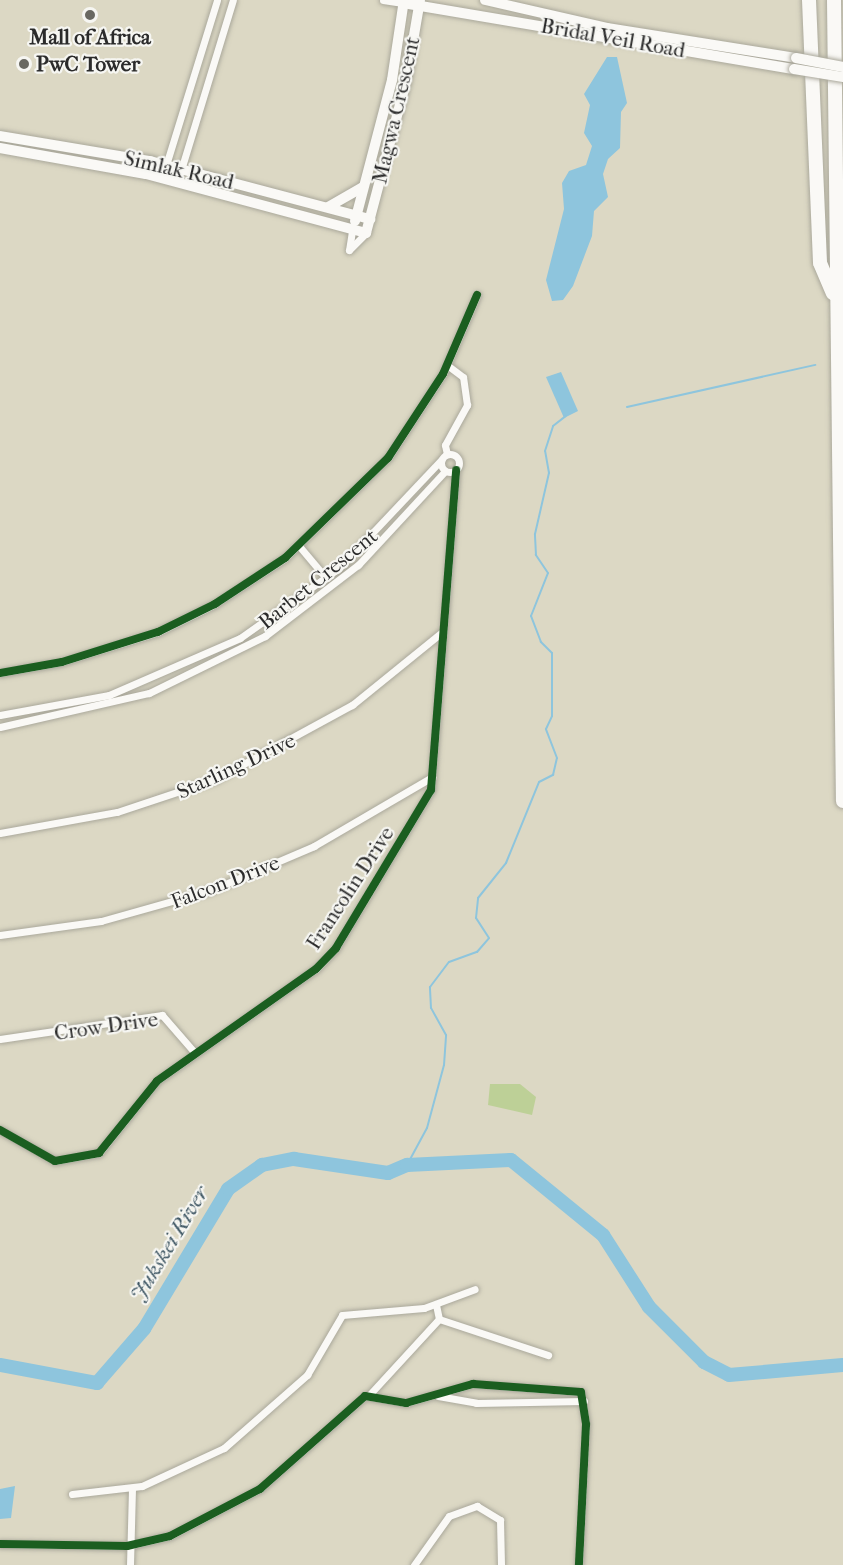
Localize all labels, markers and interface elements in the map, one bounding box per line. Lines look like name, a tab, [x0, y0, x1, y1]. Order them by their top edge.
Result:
marker: Mall of Africa	[83, 8, 97, 22]
street label: Bridal Veil Road	[539, 13, 687, 63]
place label: Mall of Africa	[29, 24, 151, 50]
street label: Magwa Crescent	[367, 34, 425, 186]
place label: PwC Tower	[36, 51, 140, 77]
marker: PwC Tower	[17, 57, 31, 71]
street label: Simlak Road	[122, 145, 236, 195]
street label: Barbet Crescent	[253, 523, 383, 635]
street label: Starling Drive	[173, 728, 299, 804]
street label: Francolin Drive	[301, 822, 399, 954]
street label: Falcon Drive	[167, 850, 283, 914]
street label: Crow Drive	[52, 1006, 160, 1046]
water label: Jukskei River	[125, 1182, 215, 1306]

